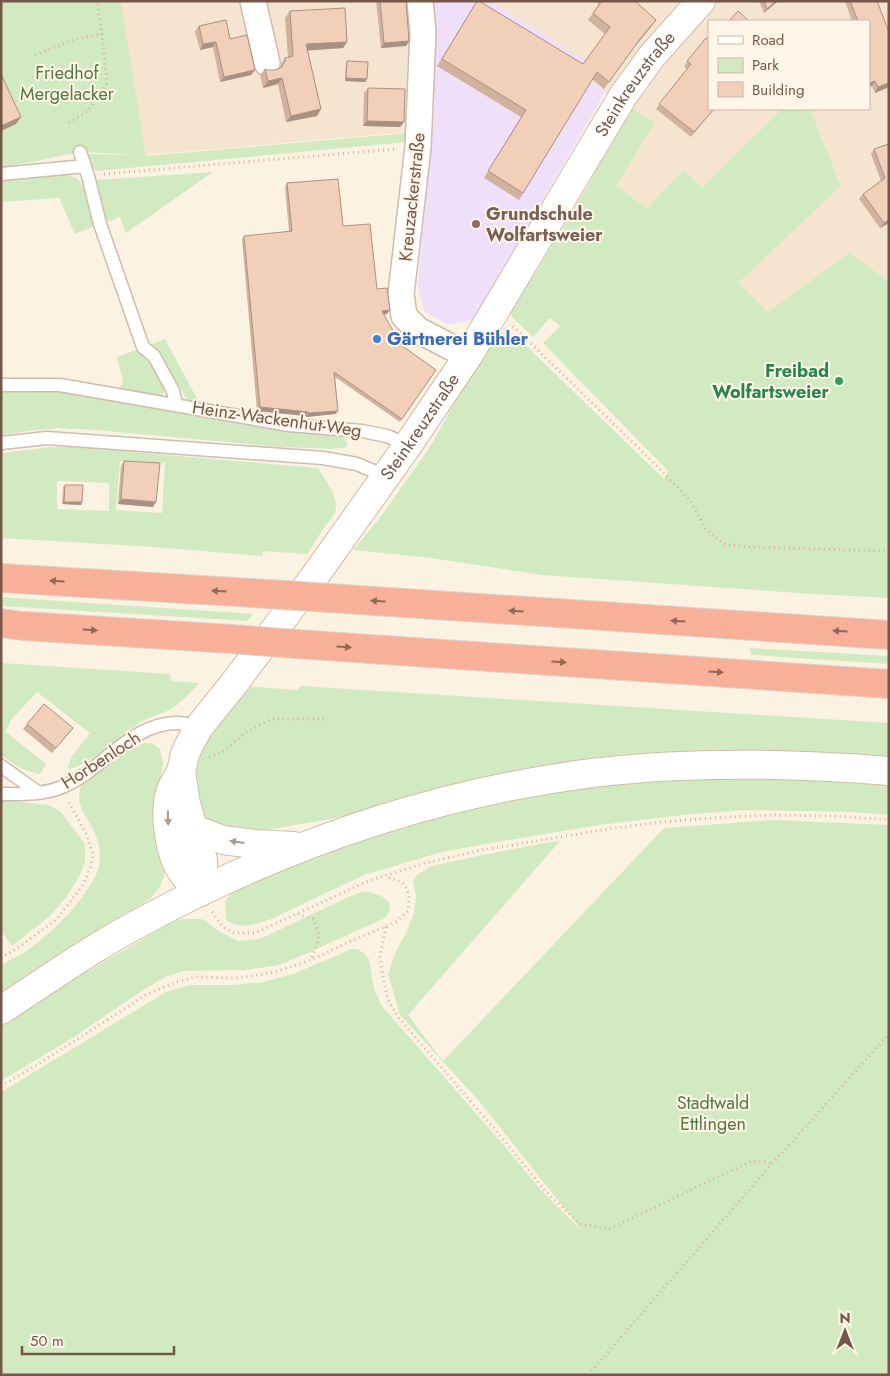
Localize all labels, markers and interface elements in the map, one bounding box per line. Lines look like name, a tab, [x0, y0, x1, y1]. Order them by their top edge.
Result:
legend	[708, 20, 870, 110]
street label: Steinkreuzstraße	[589, 25, 681, 142]
text: Road	[752, 29, 784, 51]
text: Park	[752, 54, 779, 76]
park label: Friedhof Mergelacker	[20, 60, 115, 107]
text: Building	[752, 79, 804, 101]
street label: Kreuzackerstraße	[392, 131, 432, 263]
place label: Grundschule Wolfartsweier	[486, 201, 603, 248]
marker: Grundschule Wolfartsweier	[470, 218, 482, 230]
place label: Gärtnerei Bühler	[387, 326, 529, 352]
marker: Gärtnerei Bühler	[371, 333, 383, 345]
place label: Freibad Wolfartsweier	[712, 358, 830, 405]
street label: Steinkreuzstraße	[374, 368, 466, 485]
marker: Freibad Wolfartsweier	[833, 375, 845, 387]
street label: Heinz-Wackenhut-Weg	[191, 394, 363, 444]
one-way arrow	[49, 577, 65, 585]
one-way arrow	[211, 587, 227, 595]
one-way arrow	[369, 597, 385, 605]
one-way arrow	[508, 606, 524, 614]
one-way arrow	[670, 616, 686, 624]
one-way arrow	[82, 626, 98, 634]
one-way arrow	[832, 627, 848, 635]
one-way arrow	[336, 644, 352, 652]
one-way arrow	[551, 658, 567, 666]
one-way arrow	[708, 669, 724, 677]
street label: Horbenloch	[56, 725, 146, 795]
one-way arrow	[164, 810, 172, 826]
one-way arrow	[229, 837, 245, 845]
park label: Stadtwald Ettlingen	[677, 1090, 749, 1137]
north arrow	[820, 1306, 870, 1356]
text: N	[839, 1308, 851, 1328]
scale bar	[22, 1324, 175, 1356]
text: 50 m	[30, 1330, 64, 1352]

